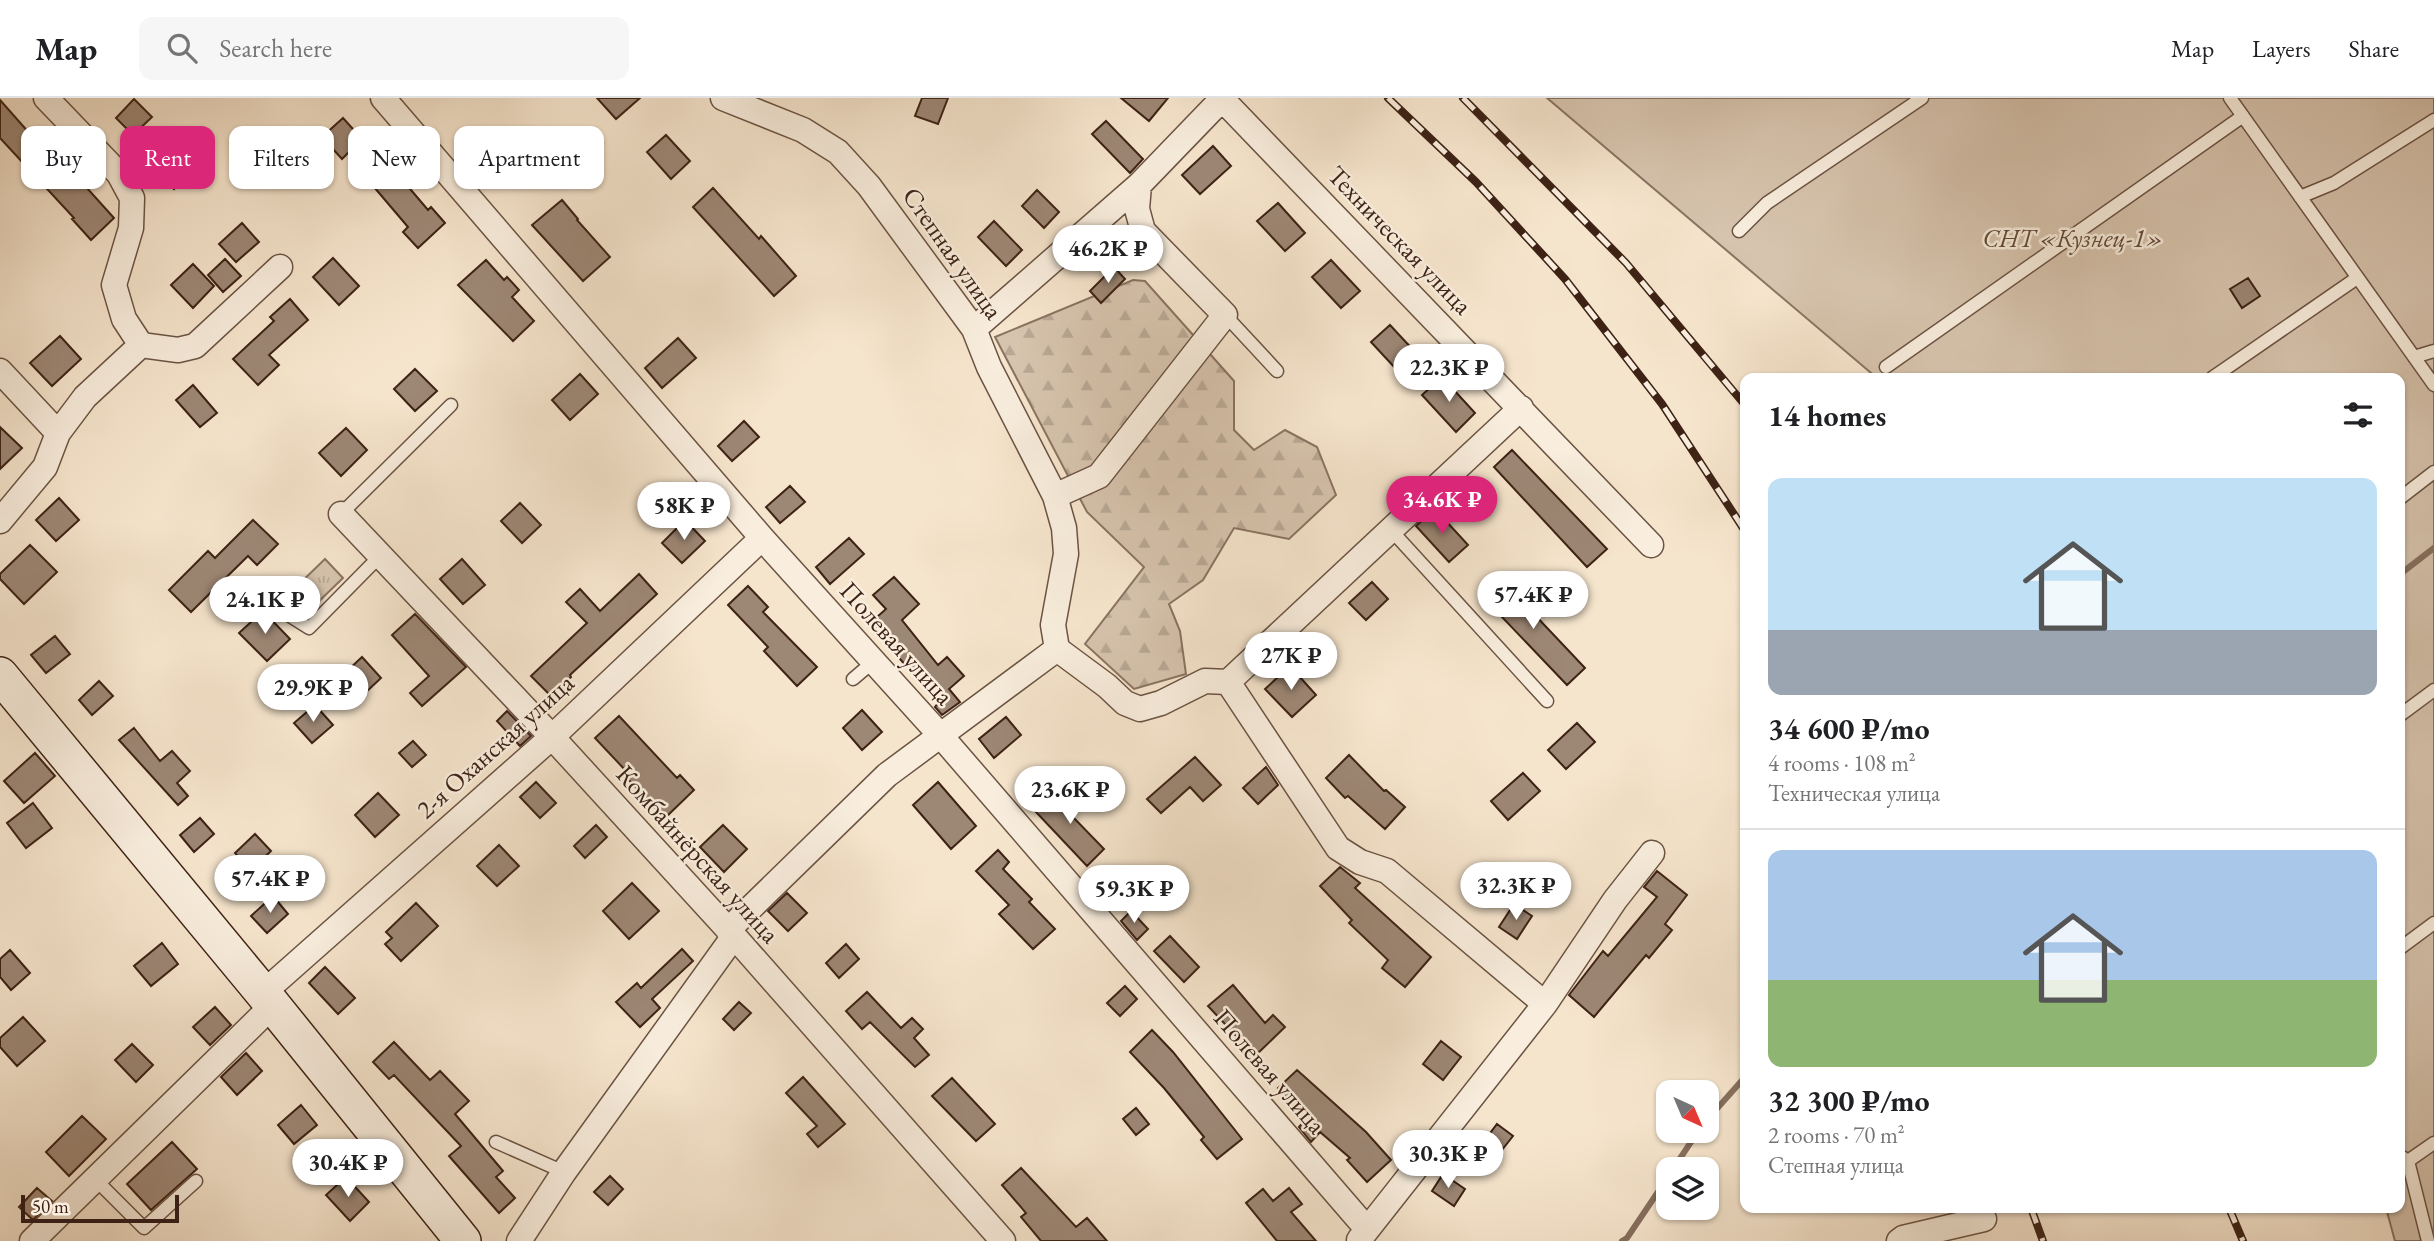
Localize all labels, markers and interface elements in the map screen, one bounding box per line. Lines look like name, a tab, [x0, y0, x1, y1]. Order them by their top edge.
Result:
search box	[139, 17, 629, 80]
text: Map	[35, 27, 97, 70]
icon: search	[163, 29, 201, 67]
text: Search here	[219, 31, 332, 65]
text: Map	[2171, 33, 2214, 64]
text: Layers	[2252, 33, 2311, 64]
text: Share	[2349, 33, 2399, 64]
chip: Buy	[21, 126, 106, 189]
chip: Rent	[120, 126, 215, 189]
chip: Filters	[229, 126, 334, 189]
chip: New	[348, 126, 440, 189]
chip: Apartment	[454, 126, 604, 189]
street label: Техническая улица	[1320, 158, 1480, 322]
street label: Степная улица	[895, 180, 1011, 326]
park label: СНТ «Кузнец-1»	[1982, 221, 2164, 255]
pin: 46.2K ₽	[1043, 226, 1173, 285]
text: 46.2K ₽	[1068, 233, 1148, 263]
pin: 22.3K ₽	[1384, 344, 1514, 404]
text: 22.3K ₽	[1409, 352, 1489, 382]
text: 14 homes	[1768, 396, 1886, 435]
icon: filters	[2339, 396, 2377, 434]
pin: 34.6K ₽	[1377, 476, 1507, 536]
pin: 58K ₽	[635, 482, 733, 542]
text: 34.6K ₽	[1402, 484, 1482, 514]
text: 58K ₽	[653, 490, 715, 520]
icon: home	[2010, 523, 2136, 649]
pin: 57.4K ₽	[1468, 572, 1598, 631]
street label: Полевая улица	[832, 574, 962, 713]
pin: 24.1K ₽	[200, 576, 330, 636]
text: 57.4K ₽	[1493, 579, 1573, 609]
text: 24.1K ₽	[225, 584, 305, 614]
pin: 27K ₽	[1242, 632, 1340, 692]
text: 27K ₽	[1260, 640, 1322, 670]
pin: 29.9K ₽	[248, 664, 378, 724]
street label: 2-я Оханская улица	[409, 666, 582, 826]
text: 29.9K ₽	[273, 672, 353, 702]
text: 34 600 ₽/mo	[1768, 709, 1930, 748]
text: 4 rooms · 108 m²	[1768, 748, 1916, 778]
street label: Комбайнёрская улица	[609, 758, 788, 951]
pin: 23.6K ₽	[1005, 766, 1135, 826]
text: 23.6K ₽	[1030, 774, 1110, 804]
text: Техническая улица	[1768, 778, 1940, 808]
pin: 57.4K ₽	[205, 856, 335, 915]
pin: 32.3K ₽	[1451, 862, 1581, 922]
text: 57.4K ₽	[230, 863, 310, 893]
pin: 59.3K ₽	[1069, 866, 1199, 925]
text: 32.3K ₽	[1476, 870, 1556, 900]
text: 59.3K ₽	[1094, 873, 1174, 903]
icon: home	[2010, 895, 2136, 1021]
street label: Полевая улица	[1206, 1001, 1334, 1141]
north arrow	[1656, 1080, 1718, 1143]
map controls	[1656, 1080, 1719, 1220]
text: 32 300 ₽/mo	[1768, 1081, 1930, 1120]
text: 2 rooms · 70 m²	[1768, 1120, 1905, 1150]
pin: 30.3K ₽	[1383, 1130, 1513, 1190]
text: 30.3K ₽	[1408, 1138, 1488, 1168]
pin: 30.4K ₽	[283, 1140, 413, 1199]
text: 30.4K ₽	[308, 1147, 388, 1177]
text: Степная улица	[1768, 1150, 1904, 1180]
button: layers	[1656, 1157, 1719, 1220]
scale bar	[21, 1192, 178, 1224]
text: 50 m	[32, 1194, 69, 1219]

